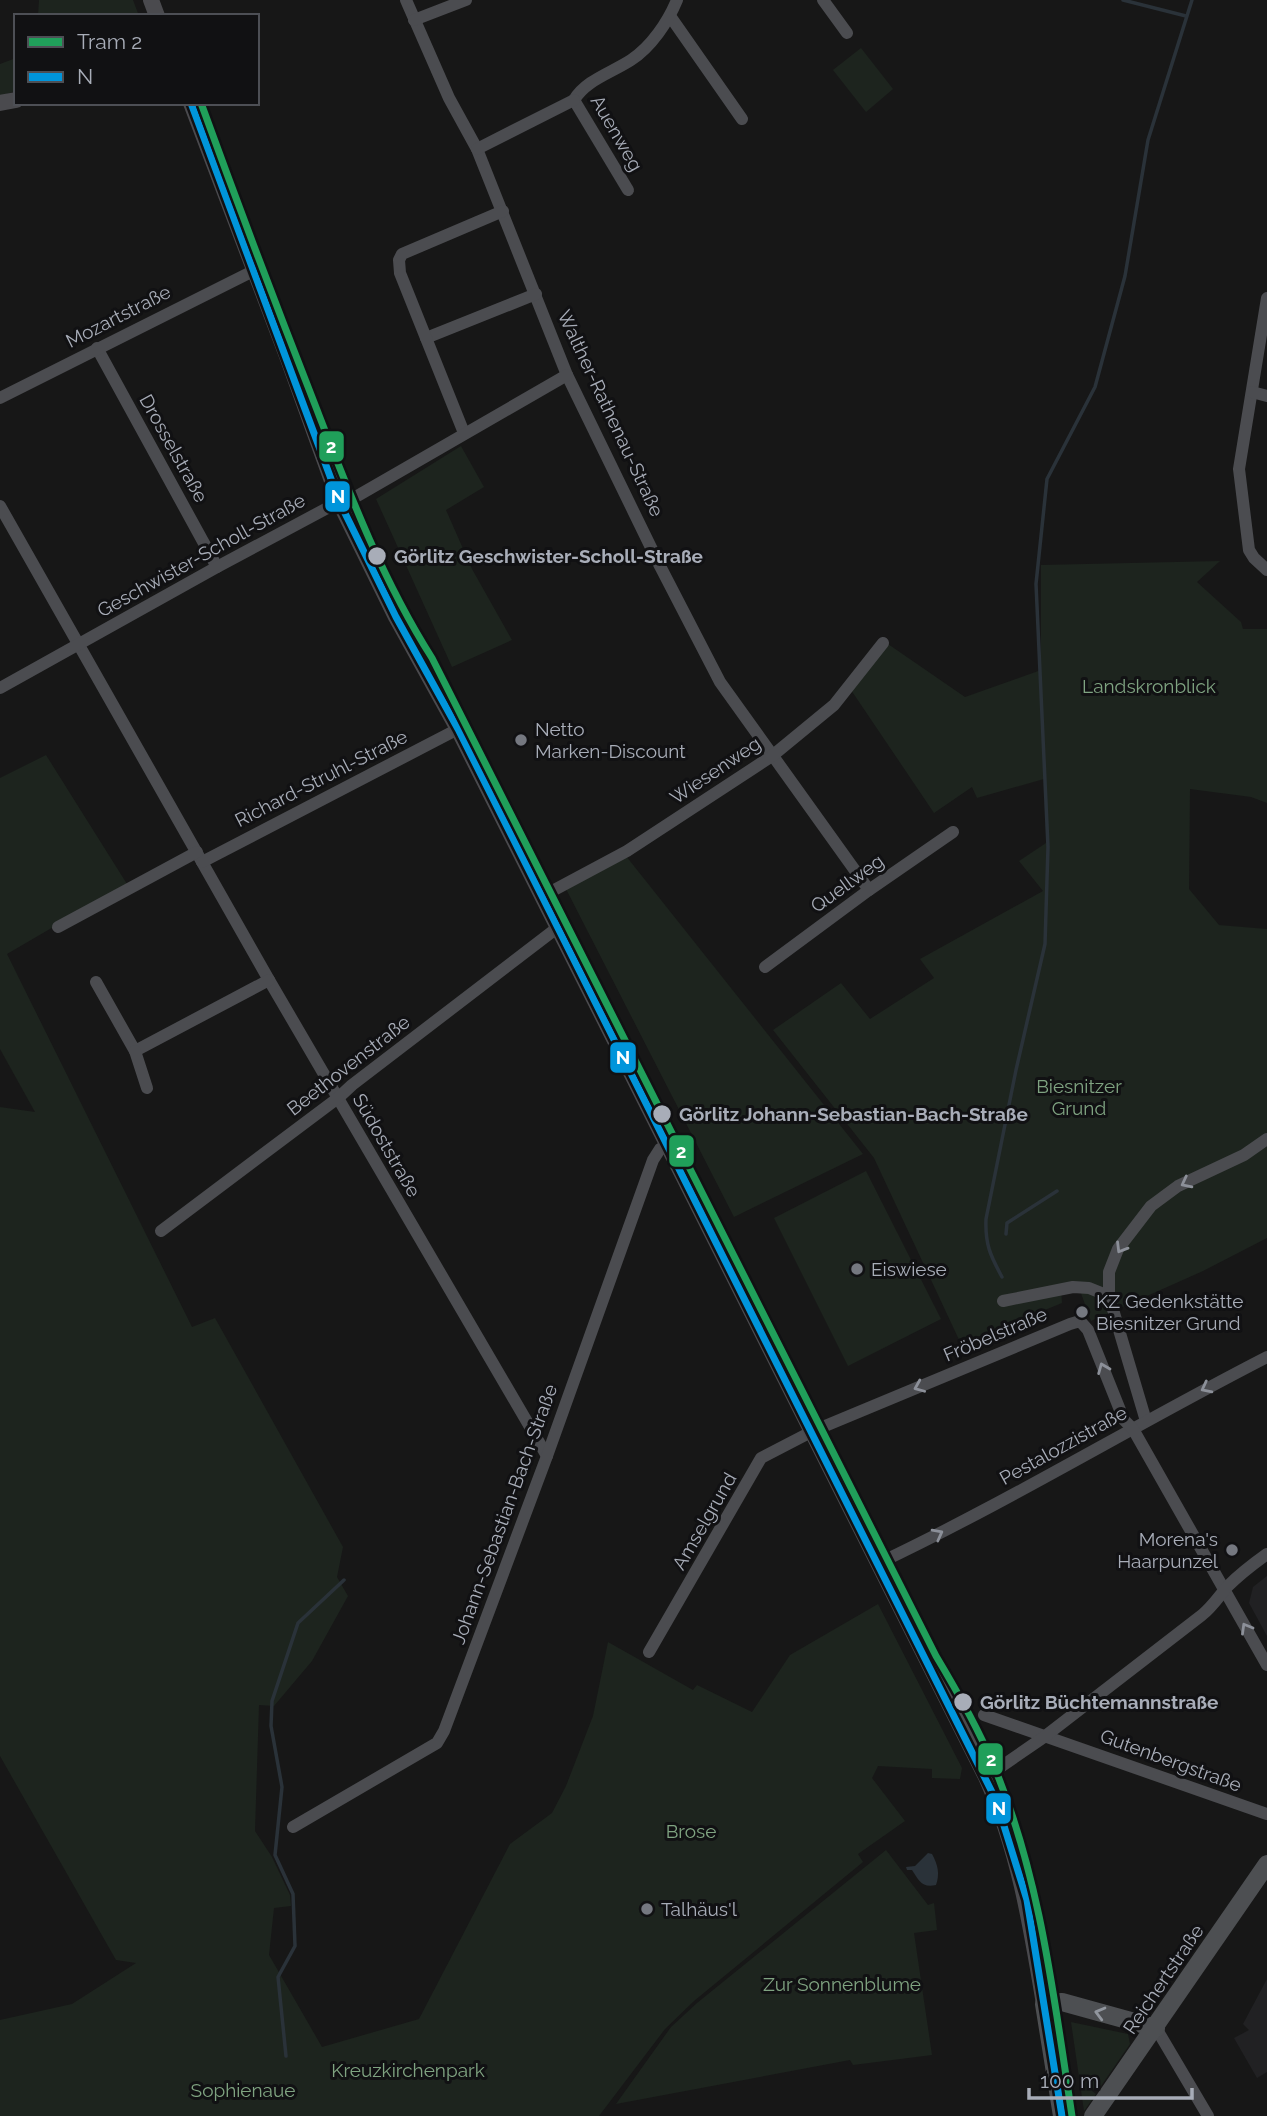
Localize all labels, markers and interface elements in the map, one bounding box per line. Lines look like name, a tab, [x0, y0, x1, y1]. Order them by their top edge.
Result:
legend	[14, 14, 259, 105]
text: Tram 2	[77, 29, 142, 54]
text: N	[77, 64, 93, 89]
street label: Auenweg	[586, 91, 648, 175]
street label: Mozartstraße	[62, 280, 174, 352]
street label: Walther-Rathenau-Straße	[553, 306, 669, 520]
street label: Drosselstraße	[135, 390, 213, 506]
line badge: 2	[318, 430, 345, 463]
text: 2	[326, 435, 336, 457]
line badge: N	[324, 480, 351, 513]
text: N	[331, 485, 345, 507]
street label: Geschwister-Scholl-Straße	[93, 489, 309, 621]
marker: Görlitz Geschwister-Scholl-Straße	[366, 545, 388, 567]
place label: Görlitz Geschwister-Scholl-Straße	[394, 545, 703, 567]
park label: Landskronblick	[1082, 675, 1216, 697]
place label: Netto Marken-Discount	[535, 718, 686, 762]
street label: Richard-Struhl-Straße	[231, 725, 411, 831]
marker: Netto Marken-Discount	[513, 732, 529, 748]
street label: Wiesenweg	[666, 732, 764, 808]
street label: Quellweg	[806, 849, 888, 917]
street label: Beethovenstraße	[282, 1010, 414, 1120]
line badge: N	[609, 1041, 637, 1074]
text: N	[616, 1046, 630, 1068]
park label: Biesnitzer Grund	[1036, 1075, 1122, 1119]
street label: Südoststraße	[349, 1089, 425, 1201]
marker: Görlitz Johann-Sebastian-Bach-Straße	[651, 1103, 673, 1125]
place label: Görlitz Johann-Sebastian-Bach-Straße	[679, 1103, 1028, 1125]
line badge: 2	[668, 1134, 695, 1168]
text: 2	[676, 1140, 686, 1162]
one-way arrow	[1181, 1174, 1193, 1188]
one-way arrow	[1116, 1240, 1129, 1253]
place label: Eiswiese	[871, 1258, 947, 1280]
marker: Eiswiese	[849, 1261, 865, 1277]
place label: KZ Gedenkstätte Biesnitzer Grund	[1096, 1290, 1243, 1334]
street label: Fröbelstraße	[940, 1302, 1050, 1366]
marker: KZ Gedenkstätte Biesnitzer Grund	[1074, 1304, 1090, 1320]
one-way arrow	[1098, 1363, 1112, 1375]
one-way arrow	[914, 1379, 926, 1393]
one-way arrow	[1201, 1379, 1213, 1393]
street label: Johann-Sebastian-Bach-Straße	[447, 1381, 561, 1647]
street label: Pestalozzistraße	[996, 1401, 1130, 1489]
street label: Amselgrund	[667, 1469, 741, 1573]
place label: Morena's Haarpunzel	[1117, 1528, 1219, 1572]
one-way arrow	[931, 1529, 943, 1542]
marker: Morena's Haarpunzel	[1224, 1542, 1240, 1558]
one-way arrow	[1241, 1622, 1254, 1635]
marker: Görlitz Büchtemannstraße	[952, 1691, 974, 1713]
place label: Görlitz Büchtemannstraße	[980, 1691, 1218, 1713]
street label: Gutenbergstraße	[1097, 1724, 1245, 1796]
line badge: 2	[977, 1742, 1004, 1776]
text: 2	[986, 1748, 996, 1770]
line badge: N	[985, 1792, 1012, 1825]
text: N	[992, 1797, 1006, 1819]
park label: Brose	[666, 1820, 716, 1842]
place label: Talhäus'l	[661, 1898, 738, 1920]
marker: Talhäus'l	[639, 1901, 655, 1917]
street label: Reichertstraße	[1118, 1920, 1208, 2038]
park label: Zur Sonnenblume	[763, 1973, 921, 1995]
one-way arrow	[1094, 2007, 1106, 2021]
scale bar	[1029, 2056, 1192, 2100]
park label: Kreuzkirchenpark	[331, 2059, 485, 2081]
text: 100 m	[1040, 2068, 1099, 2093]
park label: Sophienaue	[191, 2079, 295, 2101]

